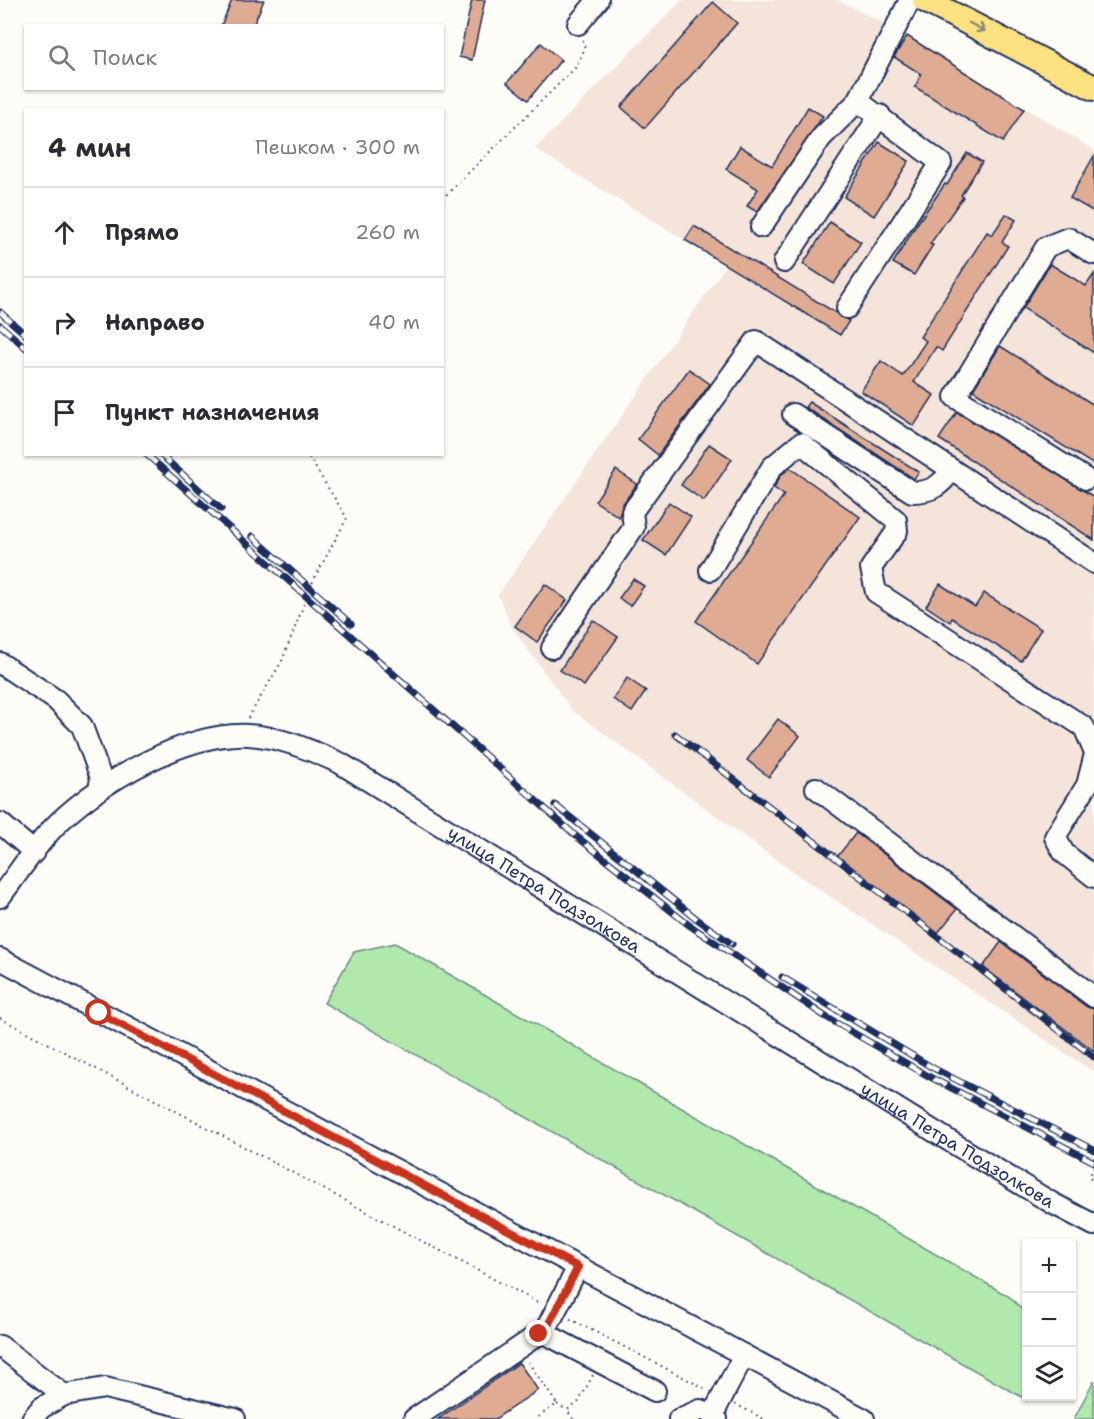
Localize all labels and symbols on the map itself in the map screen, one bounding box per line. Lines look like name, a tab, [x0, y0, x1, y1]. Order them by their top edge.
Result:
one-way arrow	[967, 22, 985, 33]
street label: улица Петра Подзолкова	[443, 821, 645, 959]
route start	[85, 999, 111, 1025]
street label: улица Петра Подзолкова	[856, 1077, 1059, 1214]
route end	[525, 1320, 551, 1346]

